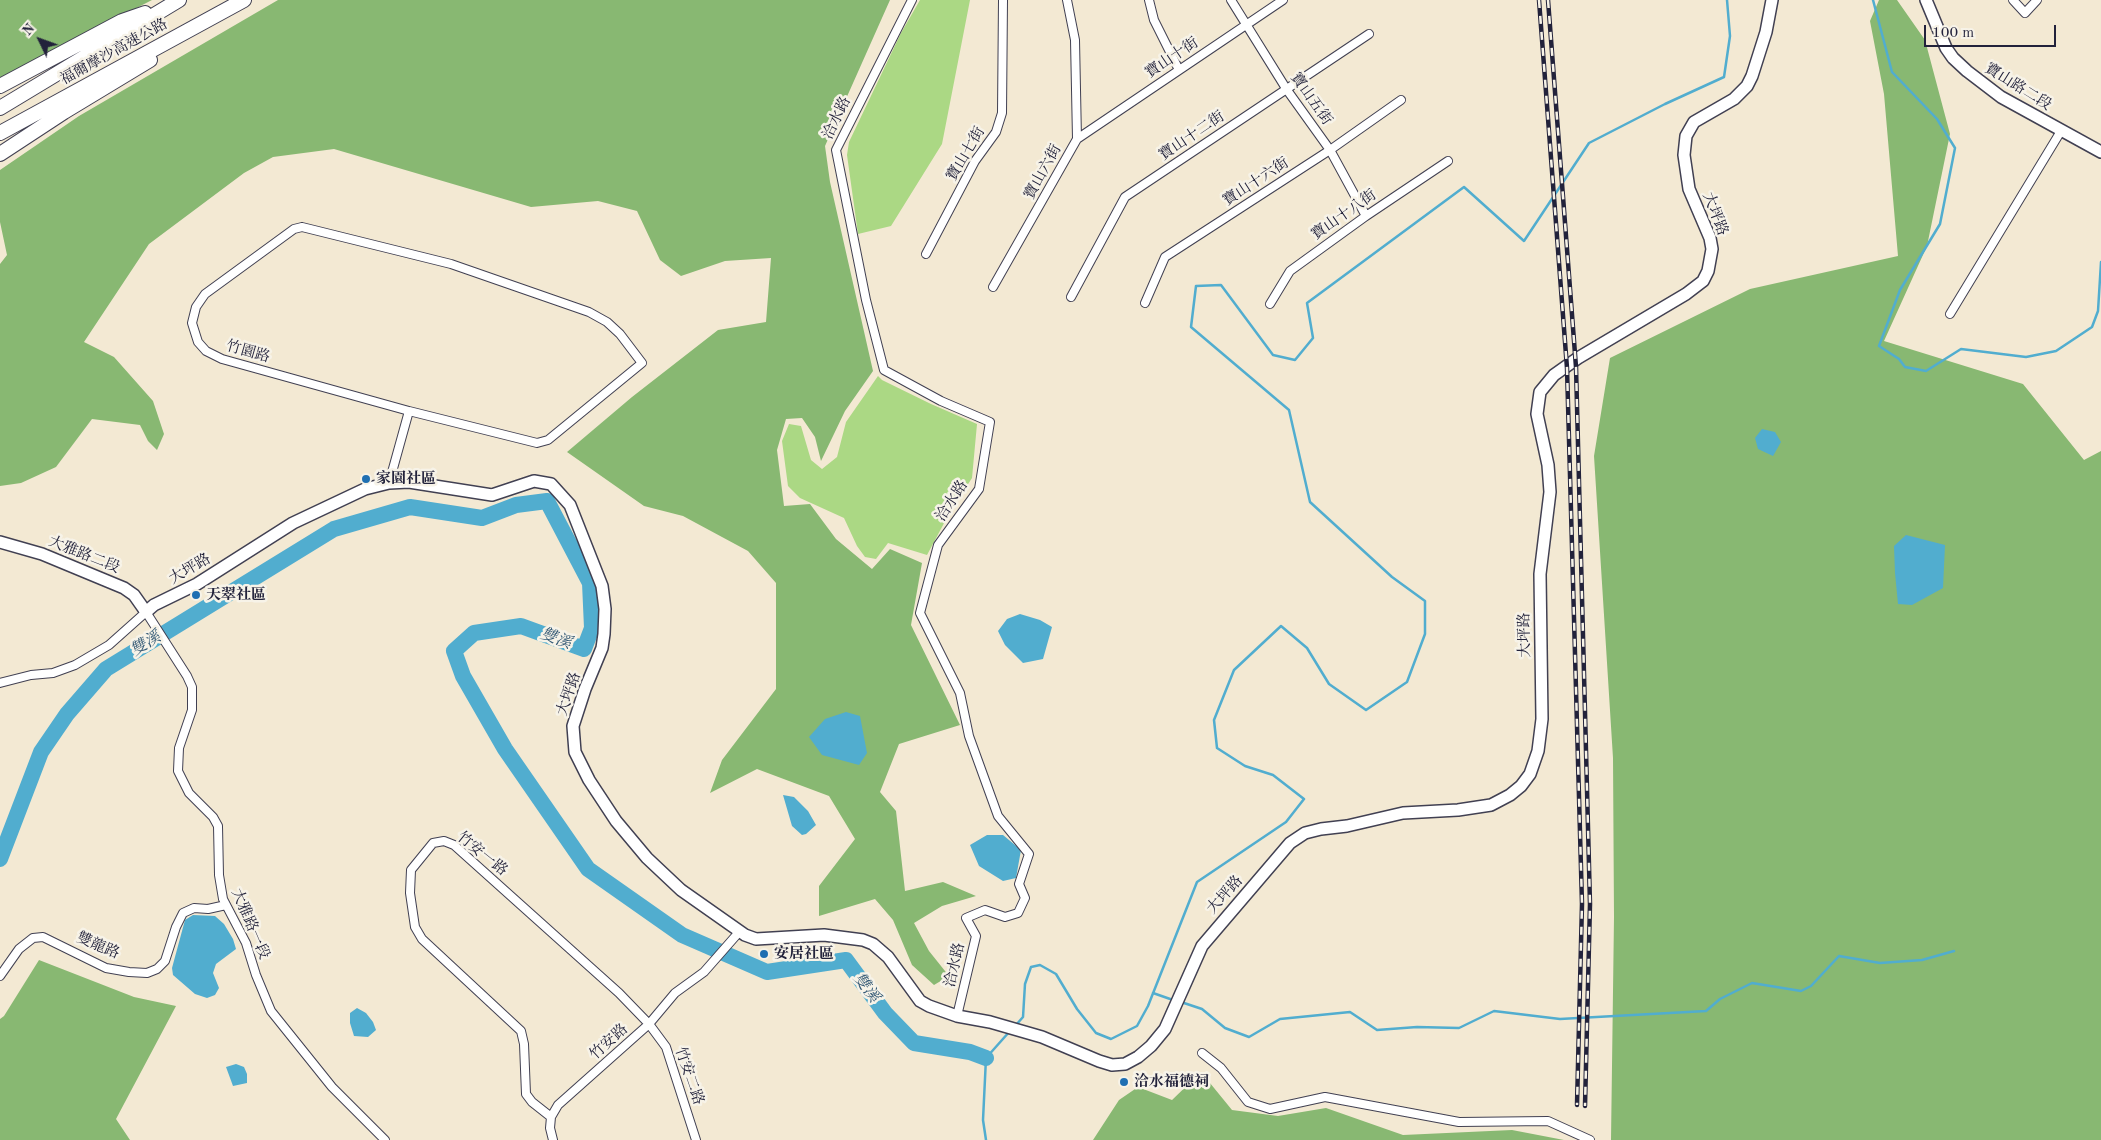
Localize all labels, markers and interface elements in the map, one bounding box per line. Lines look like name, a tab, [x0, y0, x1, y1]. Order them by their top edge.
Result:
north arrow	[15, 15, 65, 65]
street label: 福爾摩沙高速公路	[57, 15, 171, 89]
scale bar	[1926, 15, 2058, 47]
text: N	[20, 21, 38, 39]
text: 100 m	[1932, 26, 1974, 41]
street label: 寶山十街	[1142, 34, 1202, 82]
street label: 寶山路二段	[1981, 59, 2055, 115]
street label: 寶山五街	[1286, 69, 1336, 129]
street label: 洽水路	[819, 94, 855, 142]
street label: 寶山十二街	[1156, 108, 1228, 164]
street label: 寶山七街	[943, 124, 989, 184]
street label: 寶山六街	[1021, 141, 1065, 203]
street label: 寶山十六街	[1220, 154, 1292, 210]
street label: 寶山十八街	[1308, 186, 1380, 244]
street label: 大坪路	[1699, 190, 1731, 238]
street label: 竹園路	[224, 337, 272, 367]
place label: 家園社區	[376, 470, 436, 488]
marker: 家園社區	[360, 473, 372, 485]
street label: 洽水路	[932, 477, 972, 525]
street label: 大雅路二段	[46, 533, 122, 577]
street label: 大坪路	[166, 550, 214, 588]
place label: 天翠社區	[206, 586, 266, 604]
marker: 天翠社區	[190, 589, 202, 601]
street label: 大坪路	[1516, 612, 1534, 658]
water label: 雙溪	[538, 625, 574, 653]
water label: 雙溪	[127, 627, 165, 661]
street label: 大坪路	[553, 670, 585, 718]
street label: 竹安一路	[453, 828, 511, 880]
street label: 大坪路	[1203, 872, 1247, 918]
street label: 大雅路一段	[227, 886, 273, 962]
street label: 雙龍路	[74, 929, 122, 963]
street label: 洽水路	[941, 941, 969, 989]
place label: 安居社區	[774, 945, 834, 963]
marker: 安居社區	[758, 948, 770, 960]
water label: 雙溪	[849, 969, 883, 1007]
street label: 竹安路	[586, 1020, 632, 1064]
street label: 竹安二路	[671, 1045, 707, 1107]
place label: 洽水福德祠	[1134, 1073, 1209, 1091]
marker: 洽水福德祠	[1118, 1076, 1130, 1088]

